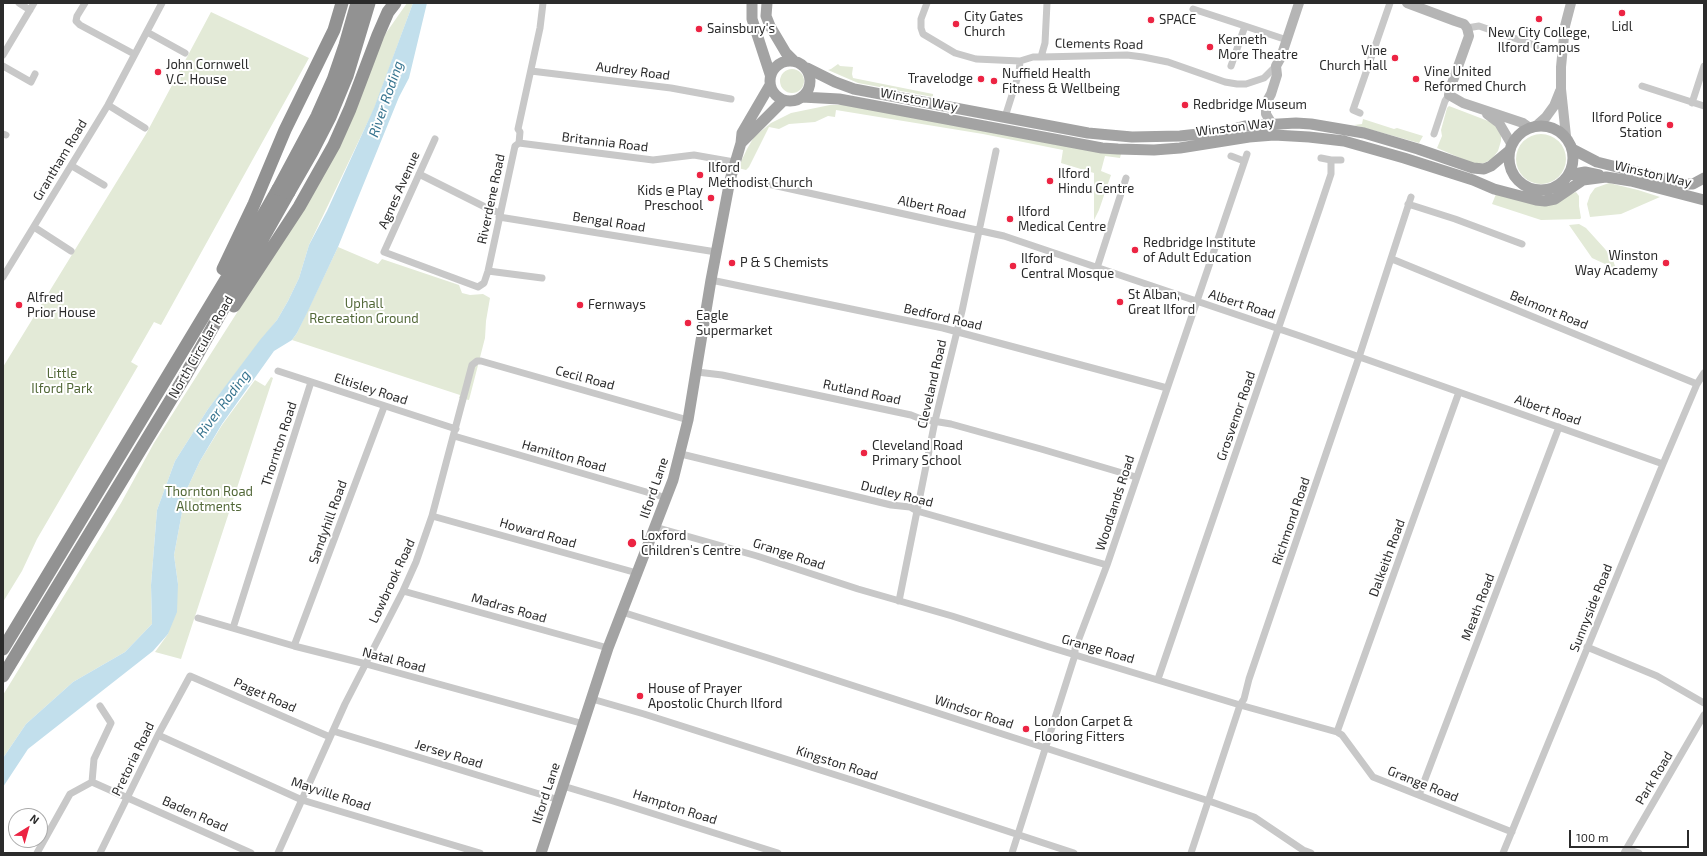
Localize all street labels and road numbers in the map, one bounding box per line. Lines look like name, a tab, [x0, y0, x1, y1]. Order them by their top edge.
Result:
street label: Clements Road	[1055, 35, 1143, 53]
street label: Audrey Road	[595, 59, 671, 83]
street label: Winston Way	[879, 85, 959, 115]
street label: Winston Way	[1195, 114, 1275, 140]
street label: Grantham Road	[30, 117, 90, 203]
street label: Britannia Road	[561, 129, 649, 155]
street label: Agnes Avenue	[375, 149, 423, 231]
street label: Riverdene Road	[474, 152, 508, 246]
street label: Winston Way	[1613, 158, 1693, 190]
street label: Albert Road	[896, 192, 968, 222]
street label: Bengal Road	[571, 209, 647, 235]
street label: Albert Road	[1207, 286, 1277, 322]
street label: Belmont Road	[1508, 287, 1590, 333]
street label: North Circular Road	[165, 293, 237, 401]
street label: Bedford Road	[902, 300, 984, 334]
street label: Cleveland Road	[914, 338, 950, 430]
street label: Cecil Road	[554, 363, 616, 393]
street label: Grosvenor Road	[1213, 369, 1259, 463]
street label: Eltisley Road	[332, 370, 410, 408]
street label: Rutland Road	[822, 376, 902, 408]
street label: Albert Road	[1513, 391, 1583, 429]
street label: Thornton Road	[258, 400, 300, 488]
street label: Hamilton Road	[520, 437, 608, 475]
street label: Woodlands Road	[1092, 453, 1138, 553]
street label: Ilford Lane	[636, 456, 672, 520]
street label: Richmond Road	[1269, 475, 1313, 567]
street label: Dudley Road	[859, 477, 935, 511]
street label: Sandyhill Road	[306, 478, 350, 566]
street label: Howard Road	[498, 515, 578, 551]
street label: Dalkeith Road	[1366, 517, 1408, 599]
street label: Grange Road	[751, 535, 827, 573]
street label: Lowbrook Road	[366, 536, 418, 626]
street label: Sunnyside Road	[1566, 562, 1616, 654]
street label: Meath Road	[1458, 571, 1498, 643]
street label: Madras Road	[469, 590, 549, 626]
street label: Grange Road	[1060, 631, 1136, 667]
street label: Natal Road	[361, 644, 427, 676]
street label: Paget Road	[231, 674, 299, 716]
street label: Windsor Road	[932, 692, 1016, 732]
street label: Pretoria Road	[108, 719, 158, 799]
street label: Jersey Road	[413, 736, 485, 772]
street label: Kingston Road	[794, 742, 880, 784]
street label: Park Road	[1632, 749, 1676, 807]
street label: Ilford Lane	[529, 761, 563, 825]
street label: Grange Road	[1385, 763, 1461, 805]
street label: Mayville Road	[289, 774, 373, 814]
street label: Hampton Road	[631, 786, 719, 828]
street label: Baden Road	[160, 793, 230, 835]

